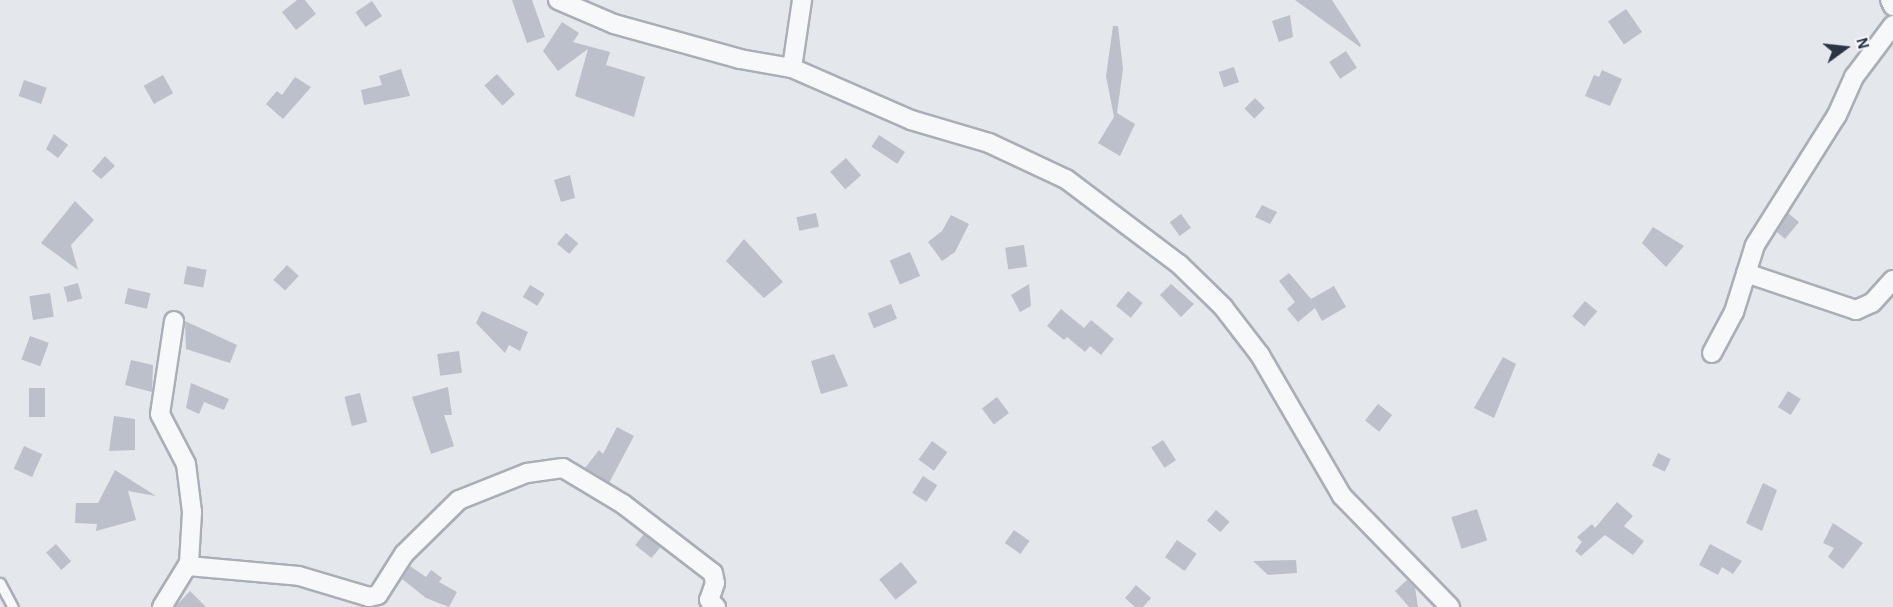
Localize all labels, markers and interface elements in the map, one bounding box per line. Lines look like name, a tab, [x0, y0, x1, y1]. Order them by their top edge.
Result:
north arrow	[1815, 18, 1875, 78]
text: N	[1853, 36, 1872, 51]

